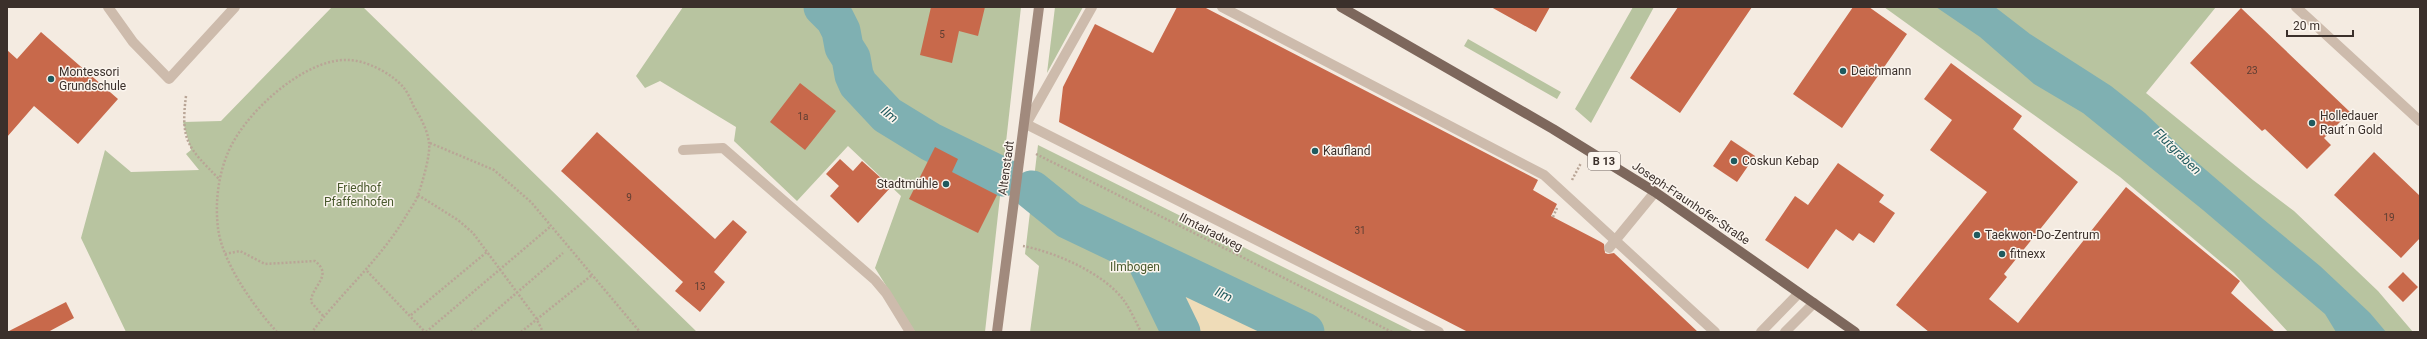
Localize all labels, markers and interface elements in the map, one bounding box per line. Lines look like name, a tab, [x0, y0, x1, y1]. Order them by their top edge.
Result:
scale bar	[2287, 12, 2353, 38]
text: 20 m	[2293, 19, 2320, 33]
house number: 5	[939, 29, 945, 40]
place label: Deichmann	[1851, 64, 1911, 78]
place label: Montessori Grundschule	[59, 65, 126, 93]
house number: 23	[2246, 65, 2258, 76]
marker: Deichmann	[1838, 66, 1848, 76]
marker: Montessori Grundschule	[46, 74, 56, 84]
water label: Ilm	[878, 103, 901, 126]
place label: Holledauer Raut´n Gold	[2320, 109, 2383, 137]
house number: 1a	[797, 111, 809, 122]
marker: Holledauer Raut´n Gold	[2307, 118, 2317, 128]
water label: Flutgraben	[2151, 125, 2204, 178]
street label: Altenstadt	[995, 140, 1017, 196]
place label: Kaufland	[1323, 144, 1370, 158]
marker: Kaufland	[1310, 146, 1320, 156]
road number: B 13	[1588, 152, 1620, 170]
place label: Coskun Kebap	[1742, 154, 1819, 168]
marker: Coskun Kebap	[1729, 156, 1739, 166]
street label: Joseph-Fraunhofer-Straße	[1629, 158, 1753, 248]
place label: Stadtmühle	[877, 177, 938, 191]
marker: Stadtmühle	[941, 179, 951, 189]
park label: Friedhof Pfaffenhofen	[324, 181, 394, 209]
house number: 9	[626, 192, 632, 203]
street label: Ilmtalradweg	[1177, 210, 1245, 254]
house number: 19	[2383, 212, 2395, 223]
house number: 31	[1354, 225, 1366, 236]
place label: Taekwon-Do-Zentrum	[1985, 228, 2100, 242]
marker: Taekwon-Do-Zentrum	[1972, 230, 1982, 240]
place label: fitnexx	[2010, 247, 2046, 261]
marker: fitnexx	[1997, 249, 2007, 259]
park label: Ilmbogen	[1110, 260, 1160, 274]
house number: 13	[694, 281, 706, 292]
water label: Ilm	[1213, 284, 1235, 305]

